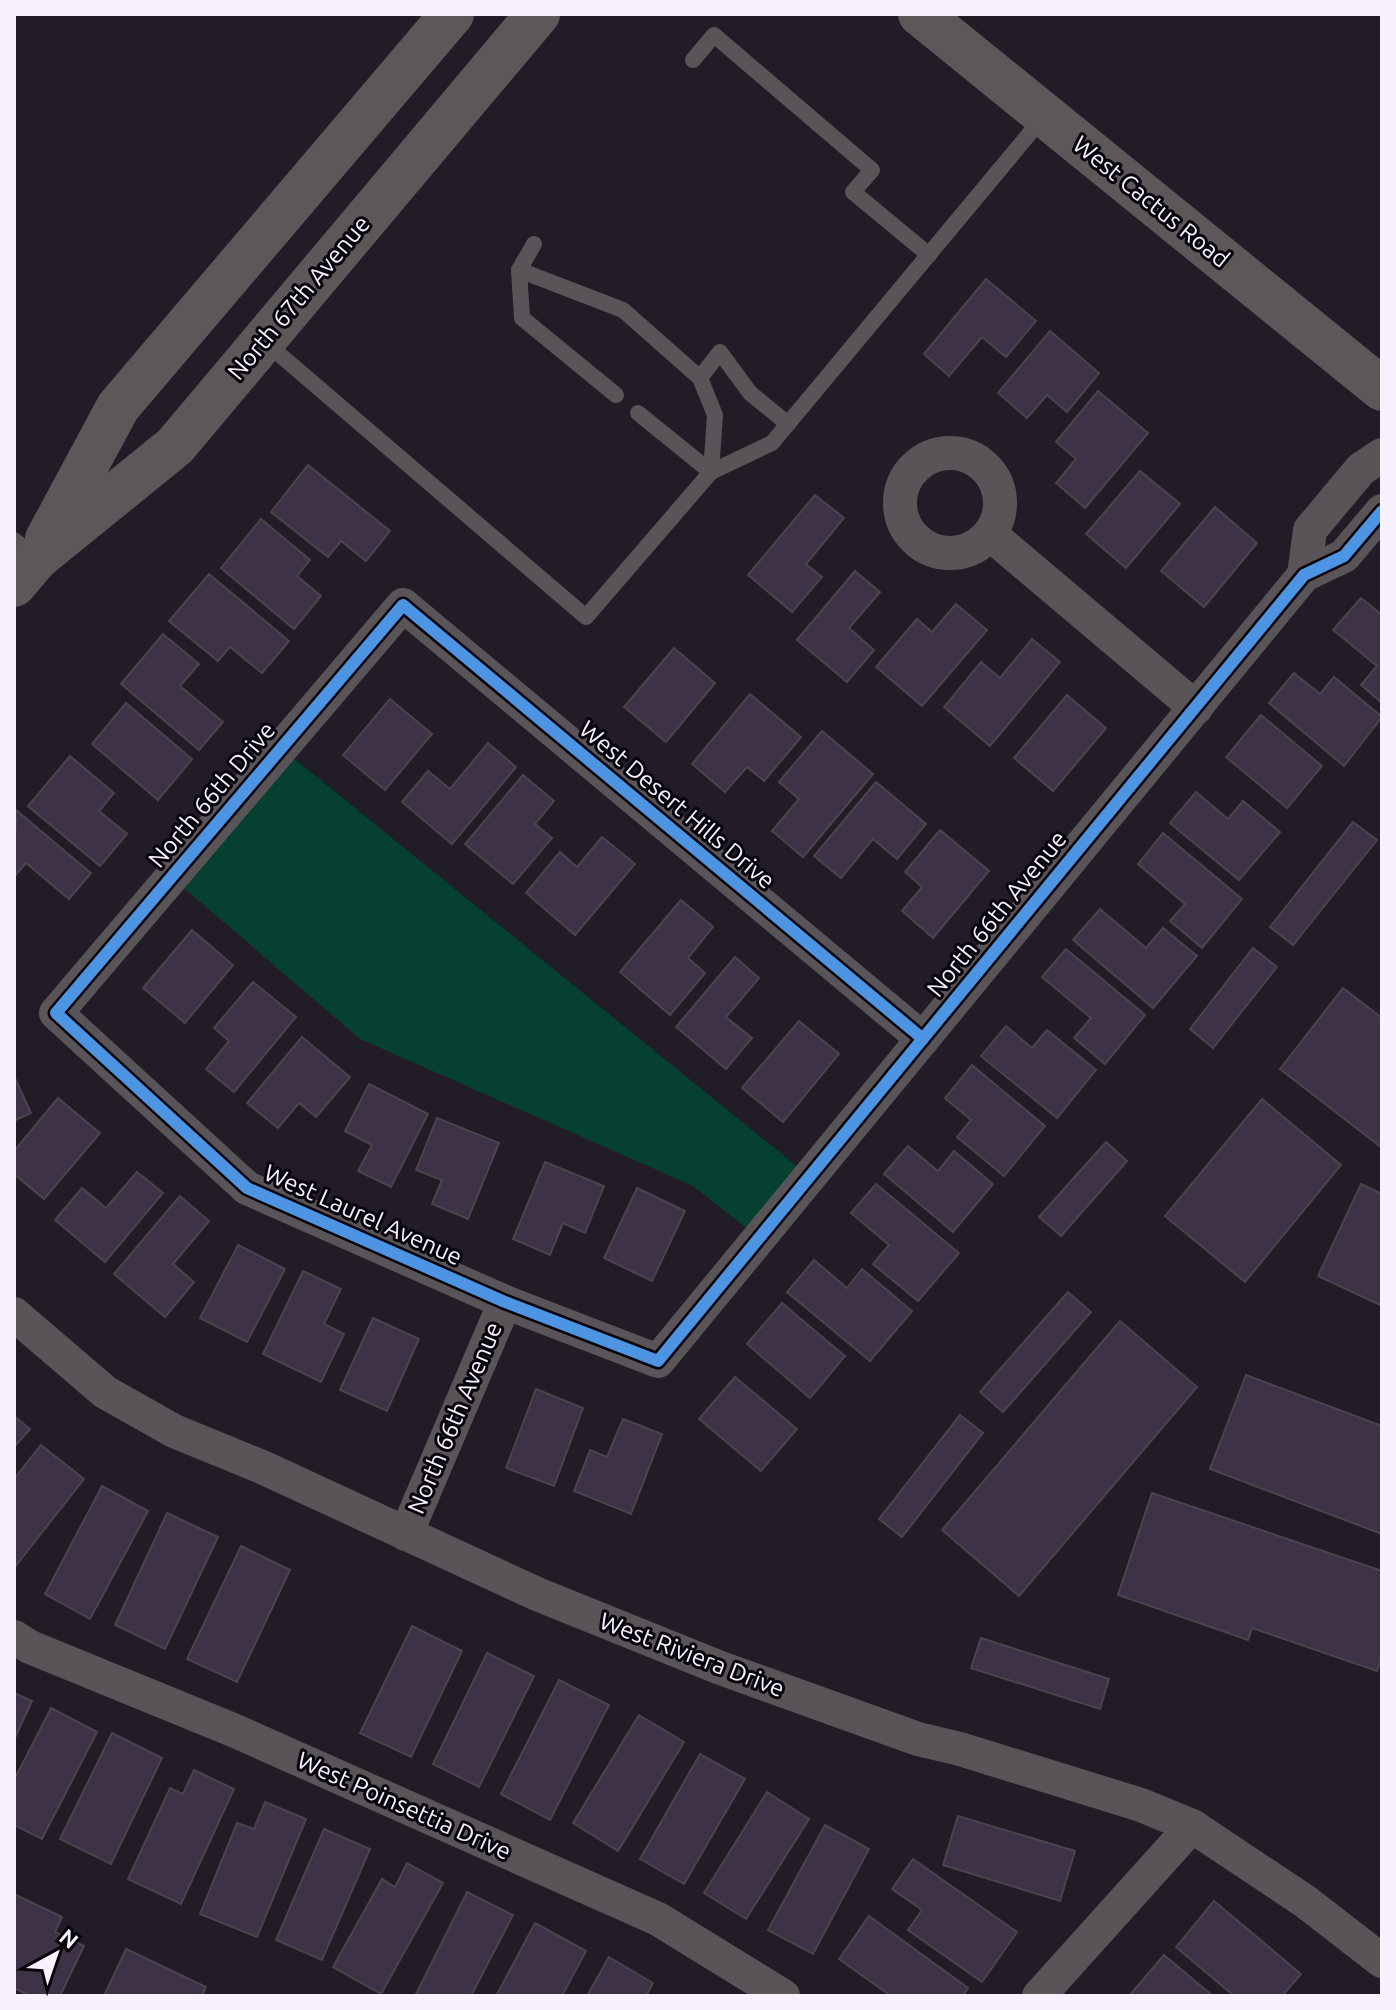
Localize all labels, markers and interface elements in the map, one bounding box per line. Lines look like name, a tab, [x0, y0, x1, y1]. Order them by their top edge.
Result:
street label: West Cactus Road	[1068, 130, 1235, 273]
street label: North 67th Avenue	[222, 210, 375, 385]
street label: West Desert Hills Drive	[574, 715, 780, 894]
street label: North 66th Drive	[143, 717, 280, 873]
street label: North 66th Avenue	[921, 825, 1072, 1002]
street label: West Laurel Avenue	[260, 1159, 466, 1270]
street label: North 66th Avenue	[402, 1318, 507, 1518]
street label: West Riviera Drive	[596, 1607, 788, 1702]
street label: West Poinsettia Drive	[293, 1746, 515, 1865]
north arrow	[16, 1914, 96, 1994]
text: N	[55, 1923, 84, 1953]

